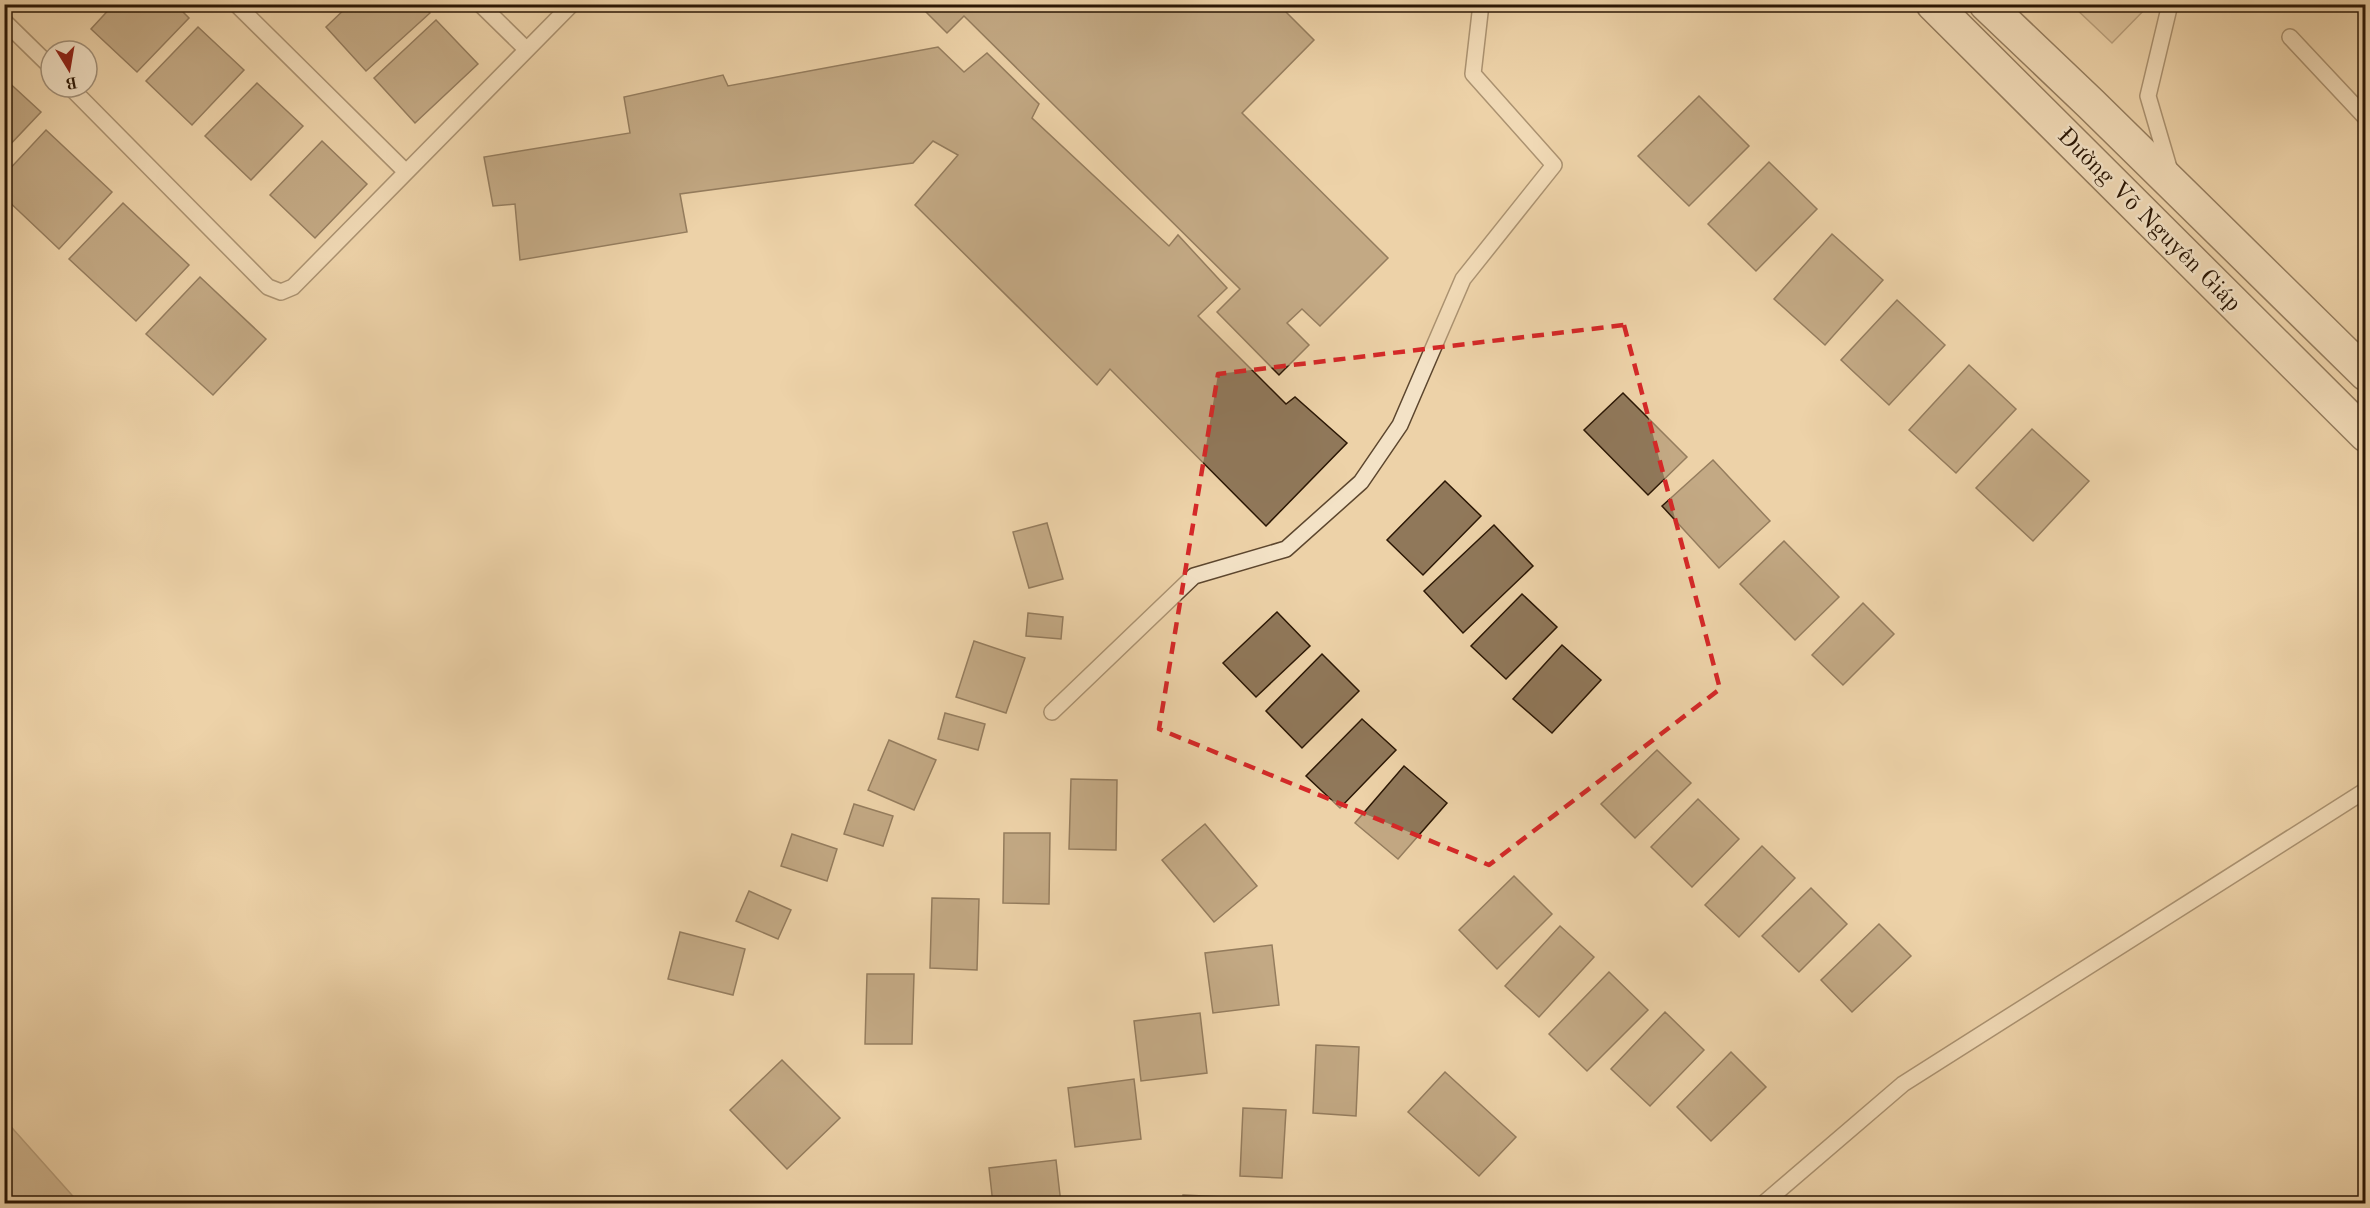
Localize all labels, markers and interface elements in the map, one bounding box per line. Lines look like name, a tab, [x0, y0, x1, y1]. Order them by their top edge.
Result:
north arrow	[39, 39, 99, 99]
text: B	[64, 73, 79, 91]
street label: Đường Võ Nguyên Giáp	[2052, 124, 2245, 317]

